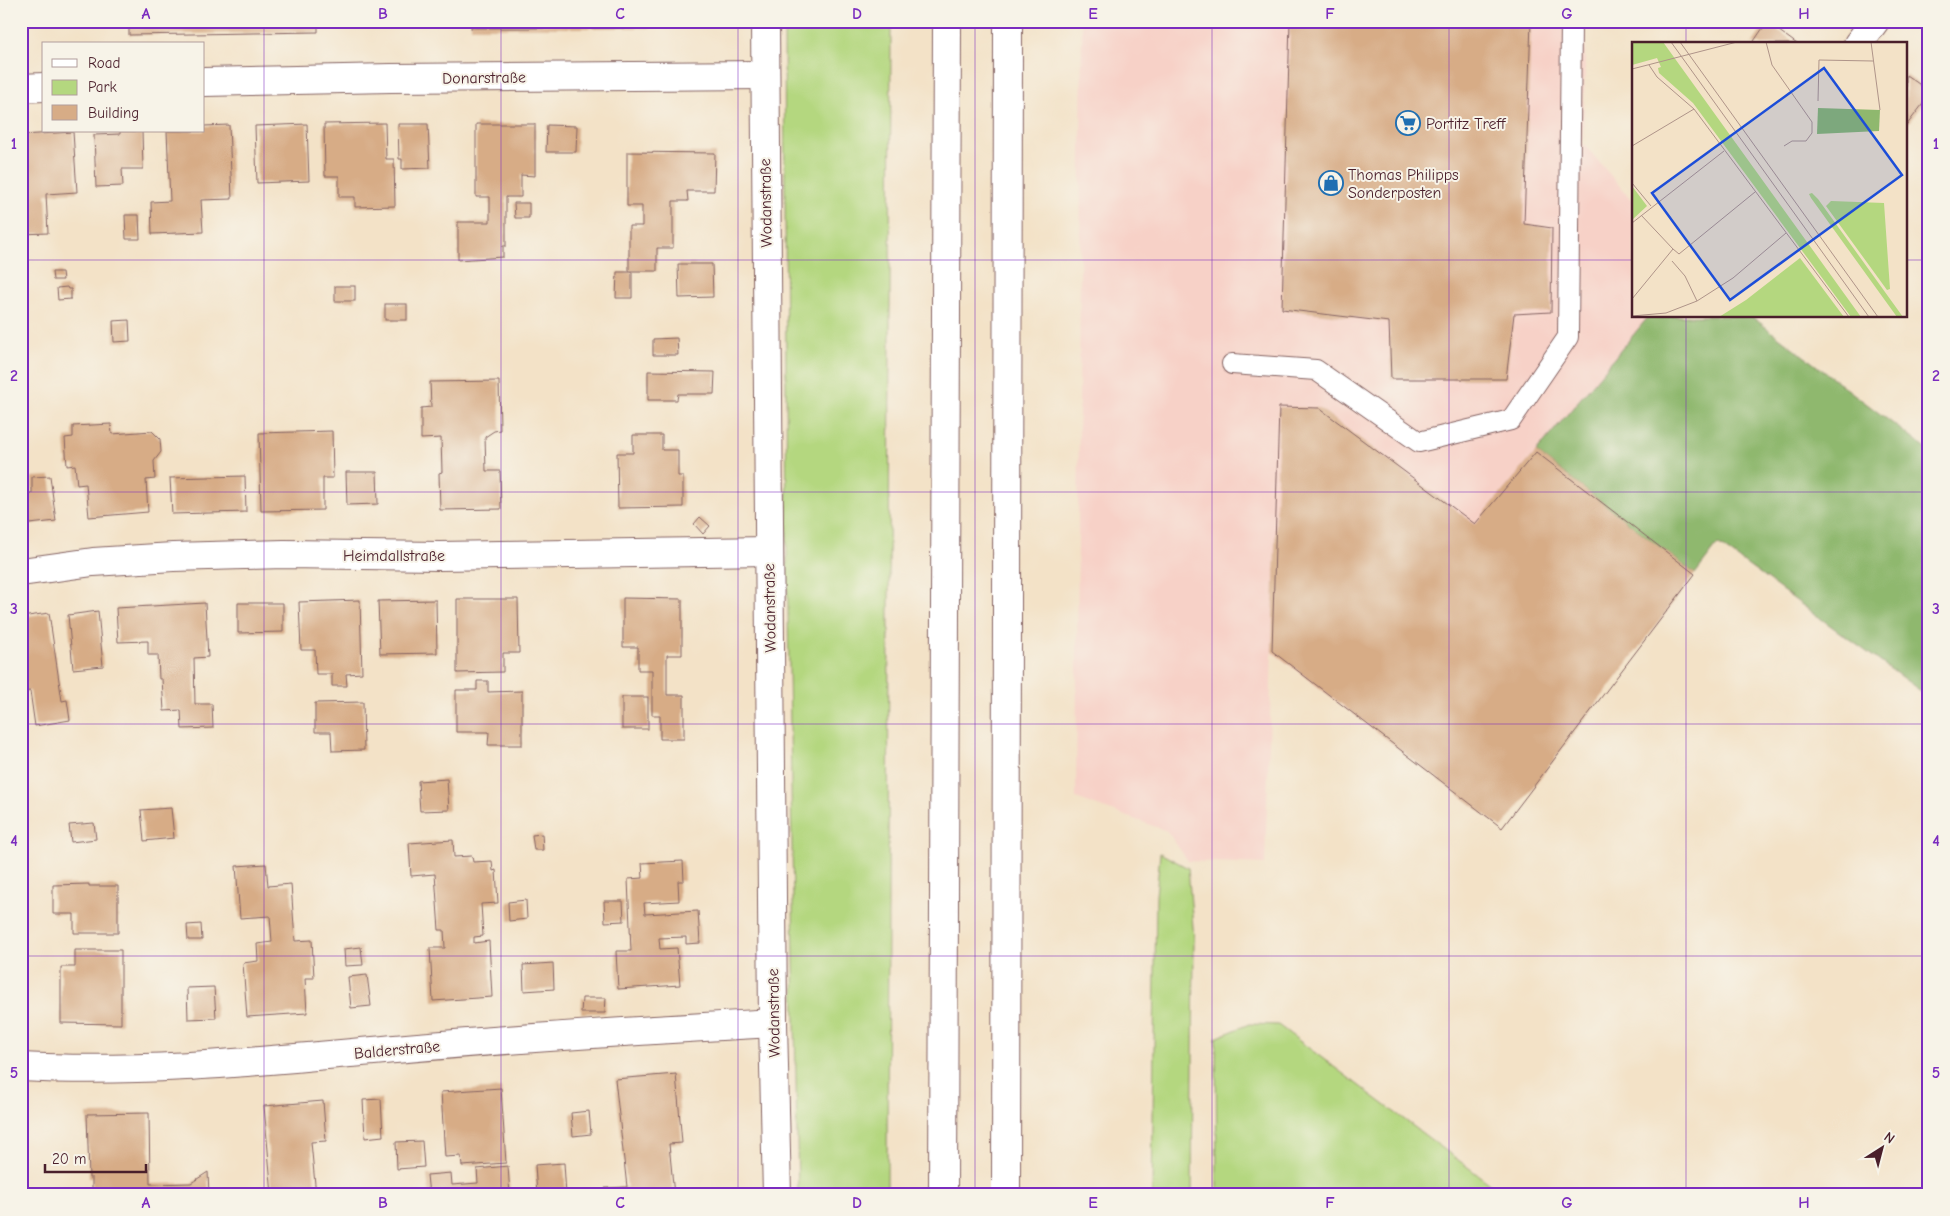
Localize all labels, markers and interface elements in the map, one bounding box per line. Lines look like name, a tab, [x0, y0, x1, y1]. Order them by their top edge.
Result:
text: A	[142, 5, 151, 23]
text: B	[378, 5, 388, 23]
text: C	[615, 5, 625, 23]
text: D	[852, 5, 862, 23]
text: E	[1088, 5, 1098, 23]
text: F	[1325, 5, 1335, 23]
text: G	[1561, 5, 1573, 23]
text: H	[1798, 5, 1810, 23]
legend	[42, 42, 205, 132]
inset map	[1632, 42, 1908, 318]
text: Road	[88, 54, 120, 72]
street label: Donarstraße	[442, 68, 526, 88]
text: Park	[88, 78, 117, 96]
text: Building	[88, 104, 139, 122]
supermarket icon: Portitz Treff	[1395, 110, 1421, 136]
place label: Portitz Treff	[1426, 115, 1507, 133]
text: 1	[11, 135, 17, 153]
text: 1	[1933, 135, 1939, 153]
street label: Wodanstraße	[756, 158, 776, 248]
place label: Thomas Philipps Sonderposten	[1348, 166, 1459, 202]
shop icon: Thomas Philipps Sonderposten	[1318, 170, 1344, 196]
text: 2	[10, 367, 18, 385]
text: 2	[1932, 367, 1940, 385]
street label: Heimdallstraße	[343, 547, 445, 565]
street label: Wodanstraße	[760, 563, 780, 653]
text: 3	[10, 600, 18, 618]
text: 3	[1932, 600, 1940, 618]
text: 4	[10, 832, 18, 850]
text: 4	[1932, 832, 1940, 850]
street label: Wodanstraße	[764, 968, 784, 1058]
street label: Balderstraße	[353, 1037, 441, 1063]
text: 5	[10, 1064, 18, 1082]
text: 5	[1932, 1064, 1940, 1082]
north arrow	[1858, 1124, 1908, 1174]
text: N	[1881, 1128, 1898, 1147]
scale bar	[45, 1141, 146, 1173]
text: 20 m	[52, 1150, 86, 1168]
text: A	[142, 1194, 151, 1212]
text: B	[378, 1194, 388, 1212]
text: C	[615, 1194, 625, 1212]
text: D	[852, 1194, 862, 1212]
text: E	[1088, 1194, 1098, 1212]
text: F	[1325, 1194, 1335, 1212]
text: G	[1561, 1194, 1573, 1212]
text: H	[1798, 1194, 1810, 1212]

